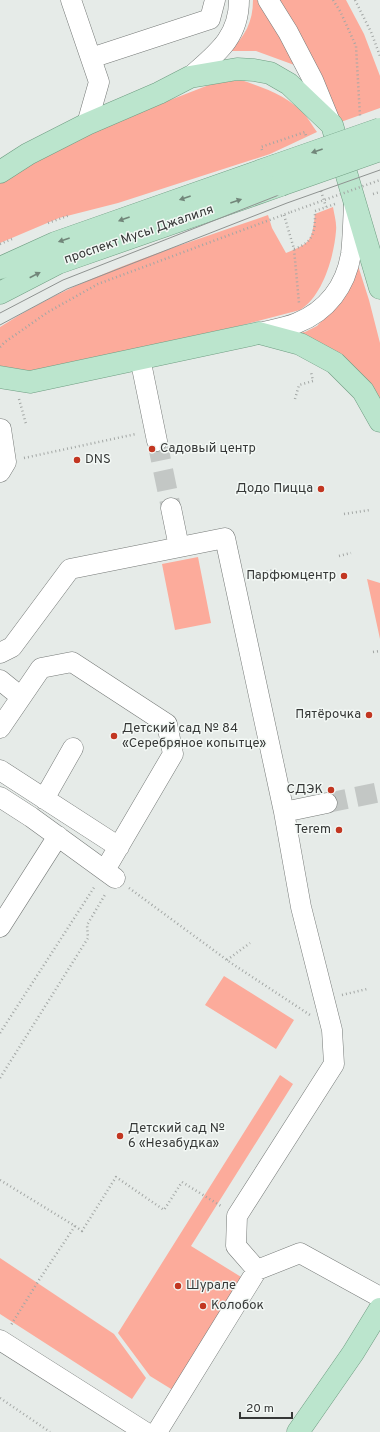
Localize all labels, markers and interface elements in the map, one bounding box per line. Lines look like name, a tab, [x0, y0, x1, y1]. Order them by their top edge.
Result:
one-way arrow	[310, 149, 322, 155]
one-way arrow	[178, 195, 190, 201]
one-way arrow	[230, 198, 242, 204]
street label: проспект Мусы Джалиля	[62, 202, 216, 268]
one-way arrow	[118, 216, 130, 222]
one-way arrow	[58, 237, 70, 243]
one-way arrow	[29, 272, 41, 278]
place label: Садовый центр	[160, 441, 256, 457]
marker: Садовый центр	[147, 444, 157, 454]
place label: DNS	[85, 452, 111, 468]
marker: DNS	[72, 455, 82, 465]
place label: Додо Пицца	[236, 481, 313, 497]
marker: Додо Пицца	[316, 484, 326, 494]
place label: Парфюмцентр	[246, 568, 336, 584]
marker: Парфюмцентр	[339, 571, 349, 581]
place label: Пятёрочка	[295, 707, 361, 723]
marker: Пятёрочка	[364, 710, 374, 720]
place label: Детский сад № 84 «Серебряное копытце»	[122, 721, 266, 752]
marker: Детский сад № 84 «Серебряное копытце»	[109, 731, 119, 741]
place label: СДЭК	[286, 782, 323, 798]
marker: СДЭК	[326, 785, 336, 795]
place label: Terem	[295, 822, 331, 838]
marker: Terem	[334, 825, 344, 835]
place label: Детский сад № 6 «Незабудка»	[128, 1121, 225, 1152]
marker: Детский сад № 6 «Незабудка»	[115, 1131, 125, 1141]
place label: Шурале	[186, 1278, 236, 1294]
marker: Шурале	[173, 1281, 183, 1291]
place label: Колобок	[211, 1298, 264, 1314]
marker: Колобок	[198, 1301, 208, 1311]
scale bar	[240, 1394, 292, 1420]
text: 20 m	[246, 1401, 274, 1417]

